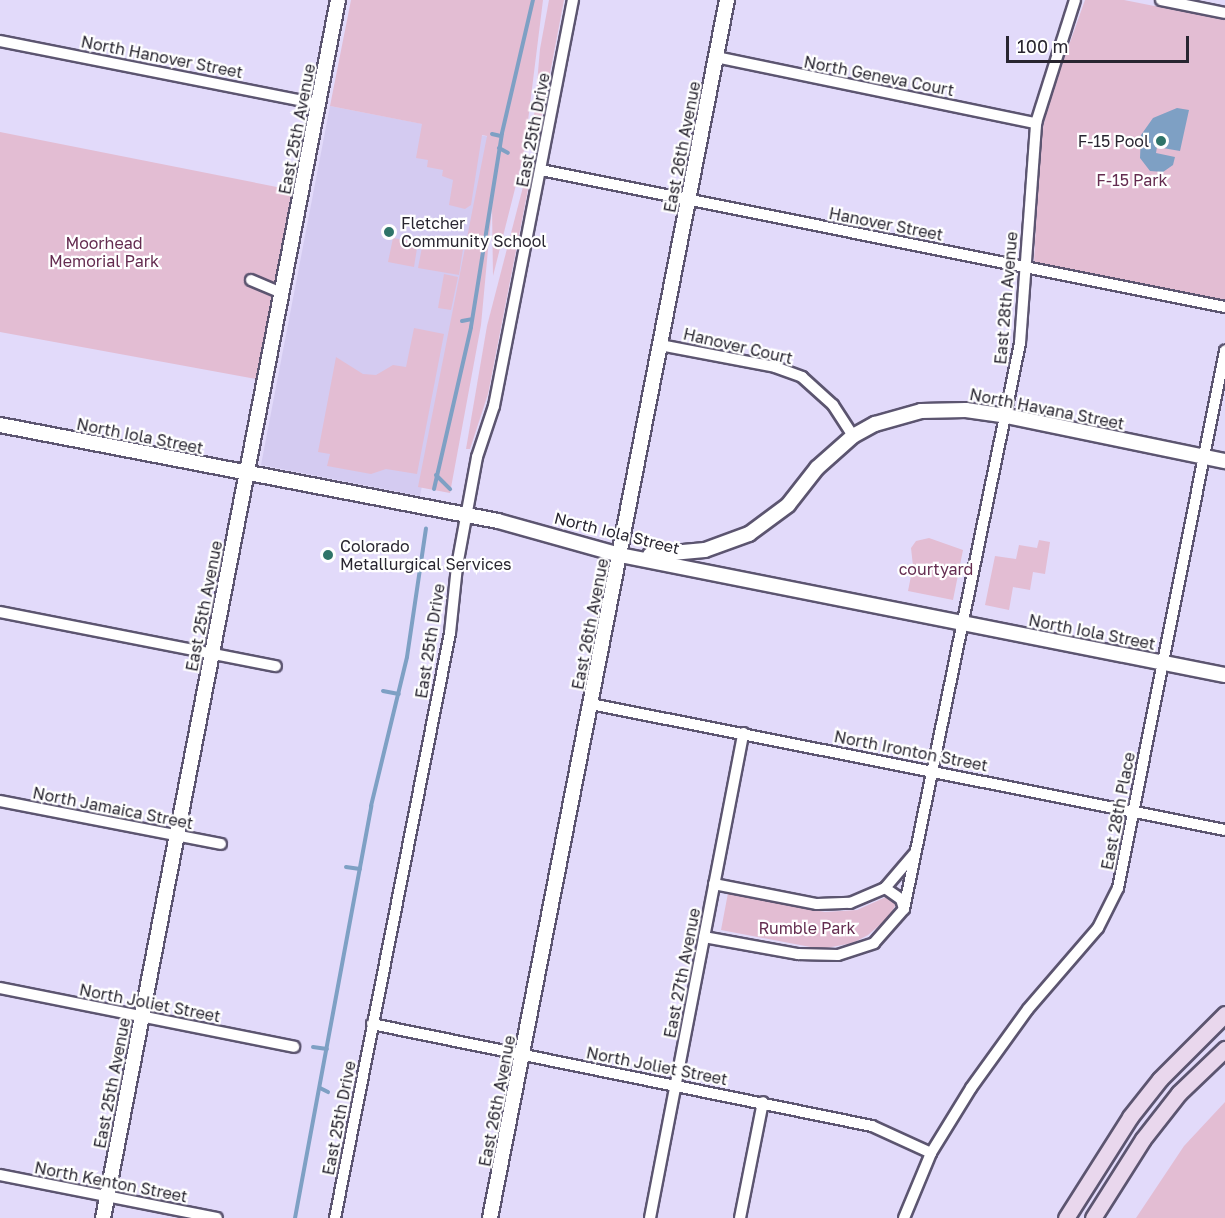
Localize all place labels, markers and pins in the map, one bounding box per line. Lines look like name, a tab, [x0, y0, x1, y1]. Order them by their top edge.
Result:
place label: F-15 Pool	[1078, 131, 1149, 151]
marker: F-15 Pool	[1154, 134, 1168, 148]
place label: Fletcher Community School	[401, 213, 546, 251]
marker: Fletcher Community School	[382, 225, 396, 239]
place label: Colorado Metallurgical Services	[340, 536, 511, 574]
marker: Colorado Metallurgical Services	[321, 548, 335, 562]

